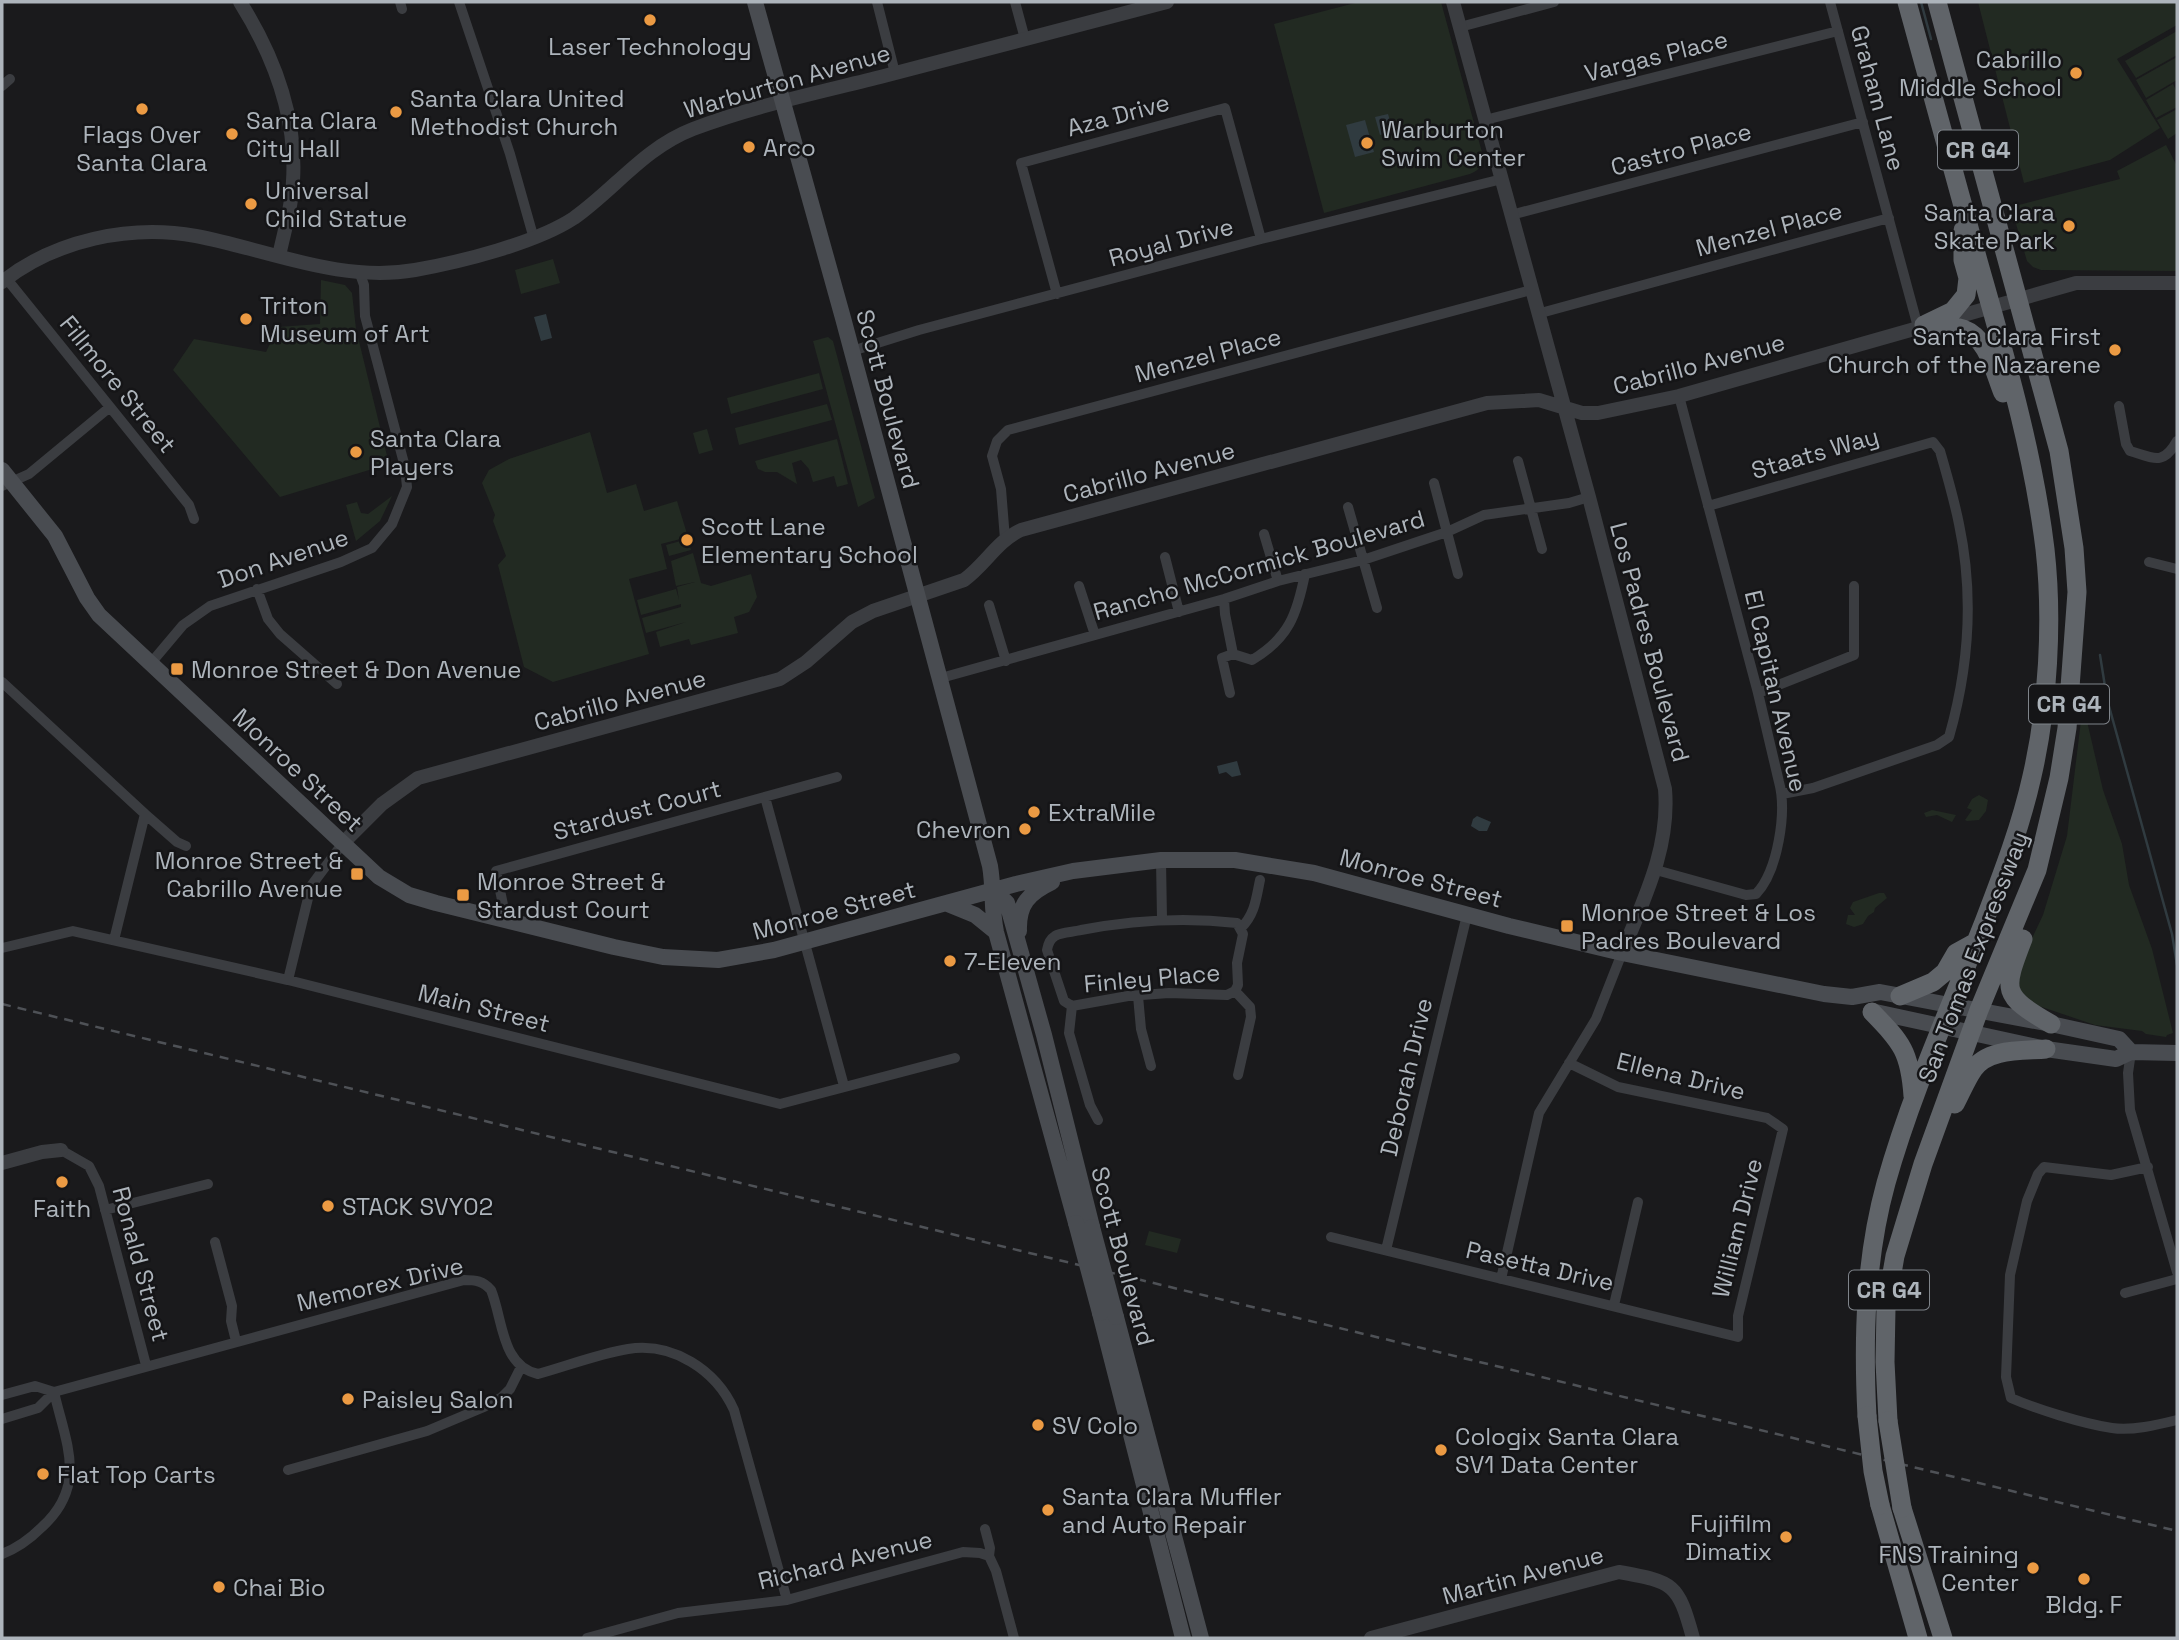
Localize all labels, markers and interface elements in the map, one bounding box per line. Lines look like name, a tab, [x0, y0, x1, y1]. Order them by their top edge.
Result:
marker: Laser Technology	[642, 12, 658, 28]
street label: Graham Lane	[1844, 22, 1912, 174]
street label: Vargas Place	[1581, 23, 1731, 89]
place label: Laser Technology	[548, 31, 752, 62]
street label: Warburton Avenue	[680, 37, 894, 125]
place label: Cabrillo Middle School	[1899, 44, 2062, 103]
marker: Cabrillo Middle School	[2068, 65, 2084, 81]
place label: Santa Clara United Methodist Church	[410, 83, 624, 142]
street label: Aza Drive	[1063, 86, 1173, 144]
marker: Flags Over Santa Clara	[134, 101, 150, 117]
marker: Santa Clara United Methodist Church	[388, 104, 404, 120]
place label: Santa Clara City Hall	[246, 105, 378, 164]
place label: Warburton Swim Center	[1381, 114, 1525, 173]
street label: Castro Place	[1607, 115, 1755, 183]
place label: Flags Over Santa Clara	[76, 119, 208, 178]
marker: Santa Clara City Hall	[224, 126, 240, 142]
road number: CR G4	[1938, 130, 2018, 169]
place label: Arco	[763, 132, 816, 163]
marker: Warburton Swim Center	[1359, 135, 1375, 151]
marker: Arco	[741, 139, 757, 155]
place label: Universal Child Statue	[265, 175, 407, 234]
street label: Menzel Place	[1692, 195, 1846, 263]
marker: Universal Child Statue	[243, 196, 259, 212]
place label: Santa Clara Skate Park	[1924, 197, 2055, 256]
street label: Royal Drive	[1105, 210, 1237, 274]
marker: Santa Clara Skate Park	[2061, 218, 2077, 234]
place label: Triton Museum of Art	[260, 290, 430, 349]
street label: Scott Boulevard	[849, 306, 927, 492]
street label: Fillmore Street	[53, 309, 183, 459]
marker: Triton Museum of Art	[238, 311, 254, 327]
street label: Menzel Place	[1131, 321, 1285, 389]
place label: Santa Clara First Church of the Nazarene	[1828, 321, 2101, 380]
street label: Cabrillo Avenue	[1610, 326, 1788, 402]
marker: Santa Clara First Church of the Nazarene	[2107, 342, 2123, 358]
street label: Staats Way	[1748, 420, 1882, 486]
place label: Santa Clara Players	[370, 423, 502, 482]
street label: Cabrillo Avenue	[1060, 434, 1238, 510]
marker: Santa Clara Players	[348, 444, 364, 460]
street label: Rancho McCormick Boulevard	[1090, 503, 1428, 627]
place label: Scott Lane Elementary School	[701, 511, 918, 570]
street label: Los Padres Boulevard	[1603, 519, 1697, 765]
street label: Don Avenue	[214, 521, 352, 595]
marker: Scott Lane Elementary School	[679, 532, 695, 548]
street label: El Capitan Avenue	[1738, 587, 1814, 795]
place label: Monroe Street & Don Avenue	[191, 654, 521, 685]
marker: Monroe Street & Don Avenue	[169, 661, 185, 677]
street label: Cabrillo Avenue	[531, 662, 709, 738]
road number: CR G4	[2029, 684, 2109, 724]
street label: Monroe Street	[226, 702, 370, 838]
street label: Stardust Court	[550, 773, 724, 847]
place label: ExtraMile	[1048, 797, 1156, 828]
marker: ExtraMile	[1026, 804, 1042, 820]
place label: Chevron	[916, 814, 1011, 845]
marker: Chevron	[1017, 821, 1033, 837]
street label: San Tomas Expressway	[1911, 827, 2035, 1087]
street label: Monroe Street	[1336, 841, 1506, 915]
place label: Monroe Street & Cabrillo Avenue	[155, 845, 343, 904]
marker: Monroe Street & Cabrillo Avenue	[349, 866, 365, 882]
place label: Monroe Street & Stardust Court	[477, 866, 665, 925]
street label: Monroe Street	[749, 873, 919, 947]
marker: Monroe Street & Stardust Court	[455, 887, 471, 903]
place label: Monroe Street & Los Padres Boulevard	[1581, 897, 1816, 956]
marker: Monroe Street & Los Padres Boulevard	[1559, 918, 1575, 934]
place label: 7-Eleven	[964, 946, 1062, 977]
marker: 7-Eleven	[942, 953, 958, 969]
street label: Finley Place	[1082, 957, 1222, 999]
street label: Main Street	[415, 977, 553, 1039]
street label: Deborah Drive	[1373, 995, 1439, 1159]
street label: Ellena Drive	[1613, 1045, 1749, 1107]
street label: William Drive	[1705, 1155, 1769, 1301]
street label: Scott Boulevard	[1084, 1163, 1162, 1349]
marker: Faith	[54, 1174, 70, 1190]
street label: Ronald Street	[105, 1183, 177, 1345]
place label: STACK SVY02	[342, 1191, 493, 1222]
place label: Faith	[33, 1193, 91, 1224]
marker: STACK SVY02	[320, 1198, 336, 1214]
street label: Pasetta Drive	[1463, 1234, 1617, 1298]
street label: Memorex Drive	[294, 1250, 466, 1318]
road number: CR G4	[1849, 1270, 1929, 1310]
place label: Paisley Salon	[362, 1384, 513, 1415]
marker: Paisley Salon	[340, 1391, 356, 1407]
place label: SV Colo	[1052, 1410, 1138, 1441]
marker: SV Colo	[1030, 1417, 1046, 1433]
place label: Cologix Santa Clara SV1 Data Center	[1455, 1421, 1679, 1480]
marker: Cologix Santa Clara SV1 Data Center	[1433, 1442, 1449, 1458]
place label: Flat Top Carts	[57, 1459, 216, 1490]
marker: Flat Top Carts	[35, 1466, 51, 1482]
place label: Santa Clara Muffler and Auto Repair	[1062, 1481, 1282, 1540]
marker: Santa Clara Muffler and Auto Repair	[1040, 1502, 1056, 1518]
place label: Fujifilm Dimatix	[1685, 1508, 1772, 1567]
street label: Richard Avenue	[755, 1523, 935, 1597]
marker: Fujifilm Dimatix	[1778, 1529, 1794, 1545]
street label: Martin Avenue	[1439, 1539, 1607, 1611]
place label: FNS Training Center	[1879, 1539, 2019, 1598]
marker: FNS Training Center	[2025, 1560, 2041, 1576]
marker: Bldg. F	[2076, 1571, 2092, 1587]
place label: Chai Bio	[233, 1572, 326, 1603]
marker: Chai Bio	[211, 1579, 227, 1595]
place label: Bldg. F	[2045, 1589, 2123, 1620]

